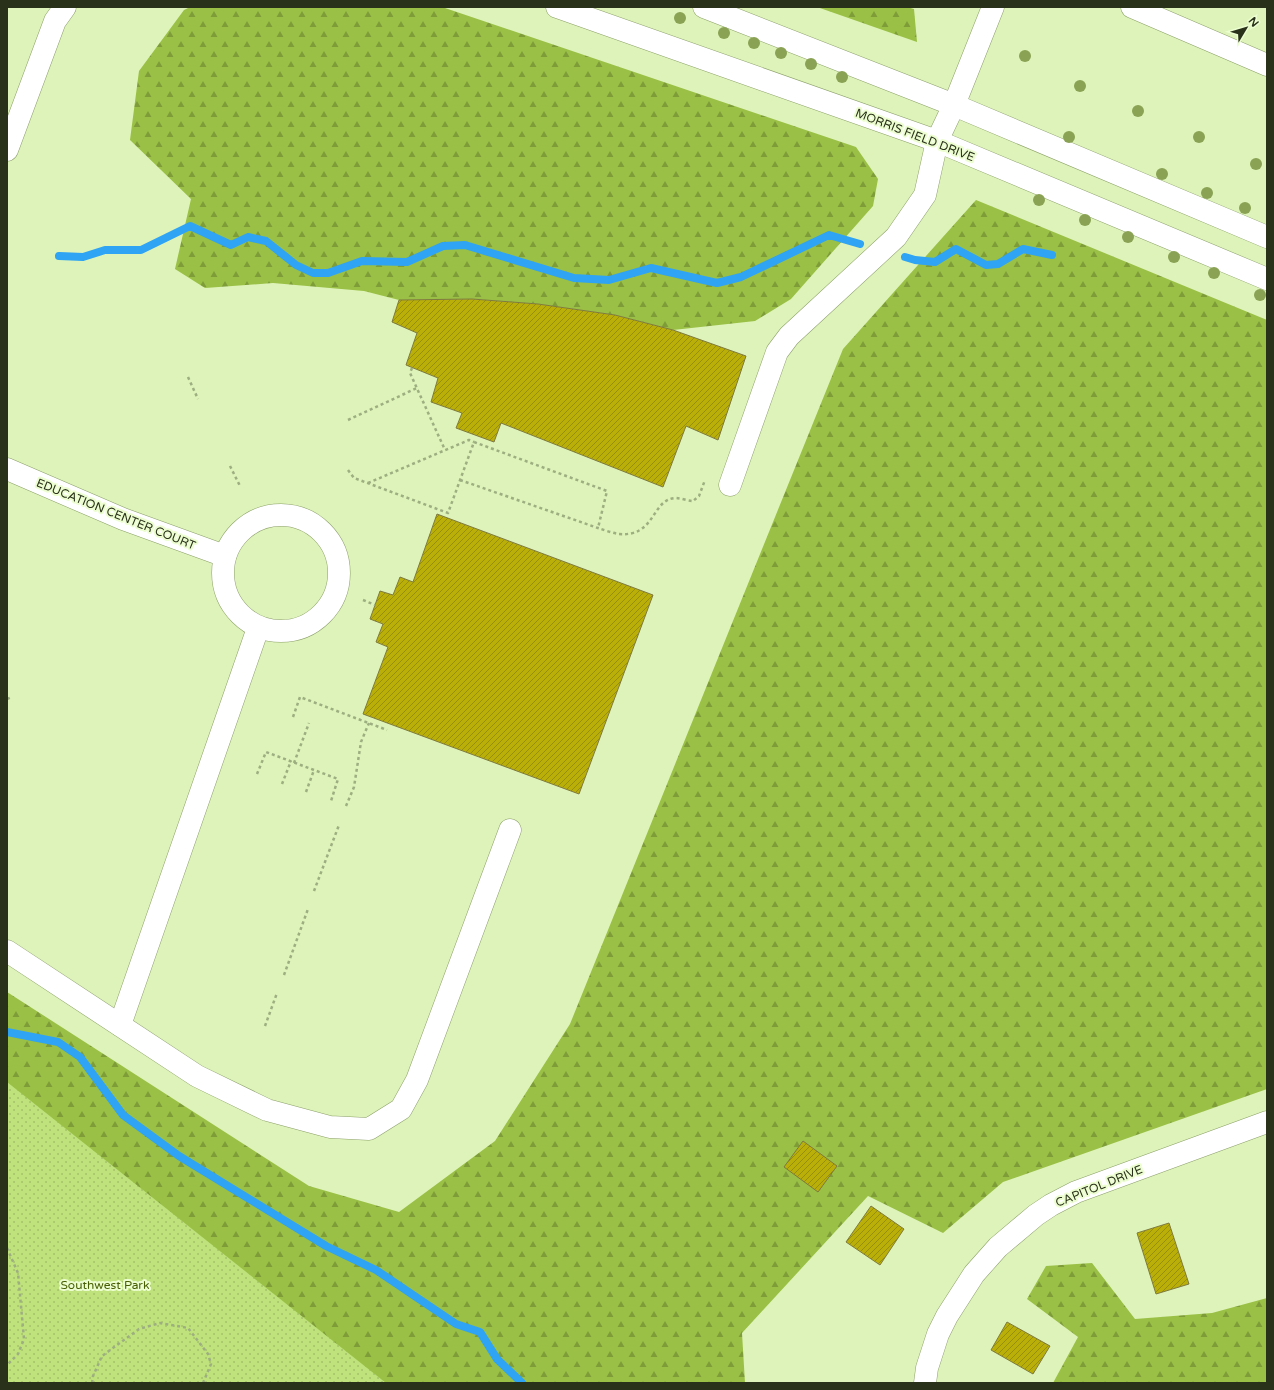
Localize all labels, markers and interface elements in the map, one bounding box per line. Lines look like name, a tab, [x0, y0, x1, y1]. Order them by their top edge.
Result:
north arrow	[1226, 8, 1266, 48]
text: N	[1246, 15, 1261, 30]
street label: MORRIS FIELD DRIVE	[853, 106, 977, 164]
street label: EDUCATION CENTER COURT	[34, 476, 198, 553]
street label: CAPITOL DRIVE	[1053, 1162, 1145, 1210]
park label: Southwest Park	[60, 1278, 150, 1292]

